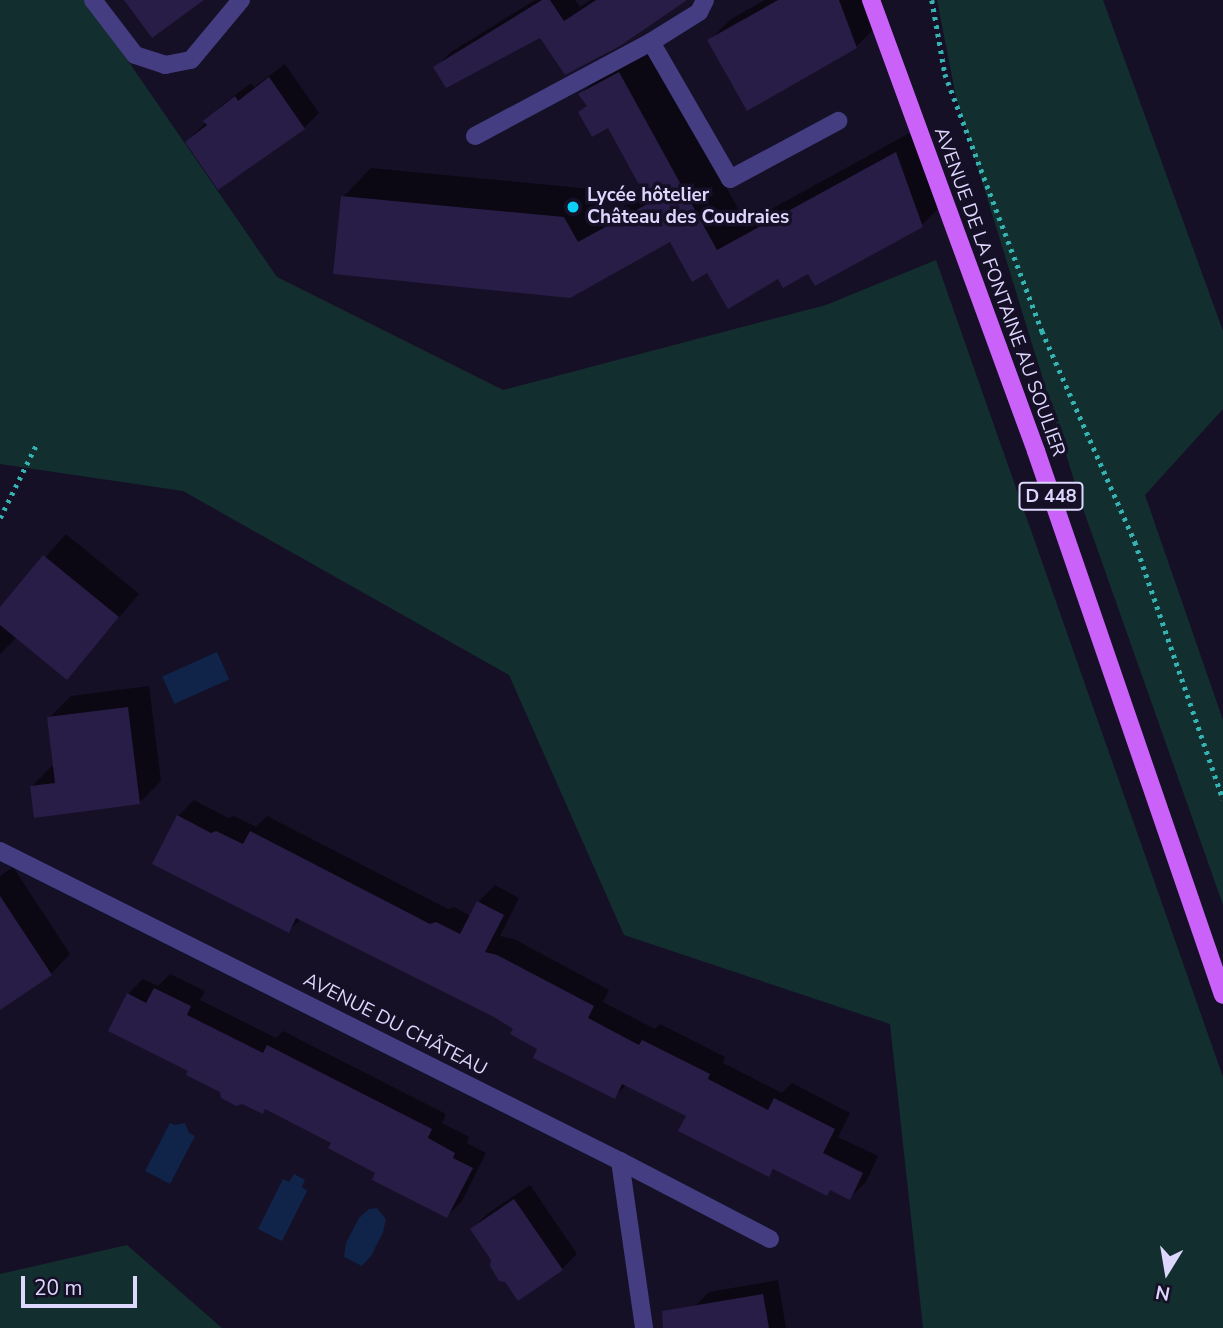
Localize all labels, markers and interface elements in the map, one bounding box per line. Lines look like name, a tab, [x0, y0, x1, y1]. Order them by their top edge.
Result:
street label: AVENUE DE LA FONTAINE AU SOULIER	[929, 124, 1069, 460]
place label: Lycée hôtelier Château des Coudraies	[587, 185, 789, 229]
marker: Lycée hôtelier Château des Coudraies	[565, 199, 581, 215]
road number: D 448	[1018, 482, 1084, 510]
street label: AVENUE DU CHÂTEAU	[299, 969, 491, 1081]
north arrow	[1132, 1237, 1202, 1307]
scale bar	[24, 1262, 140, 1306]
text: 20 m	[34, 1274, 83, 1302]
text: N	[1154, 1278, 1172, 1307]

